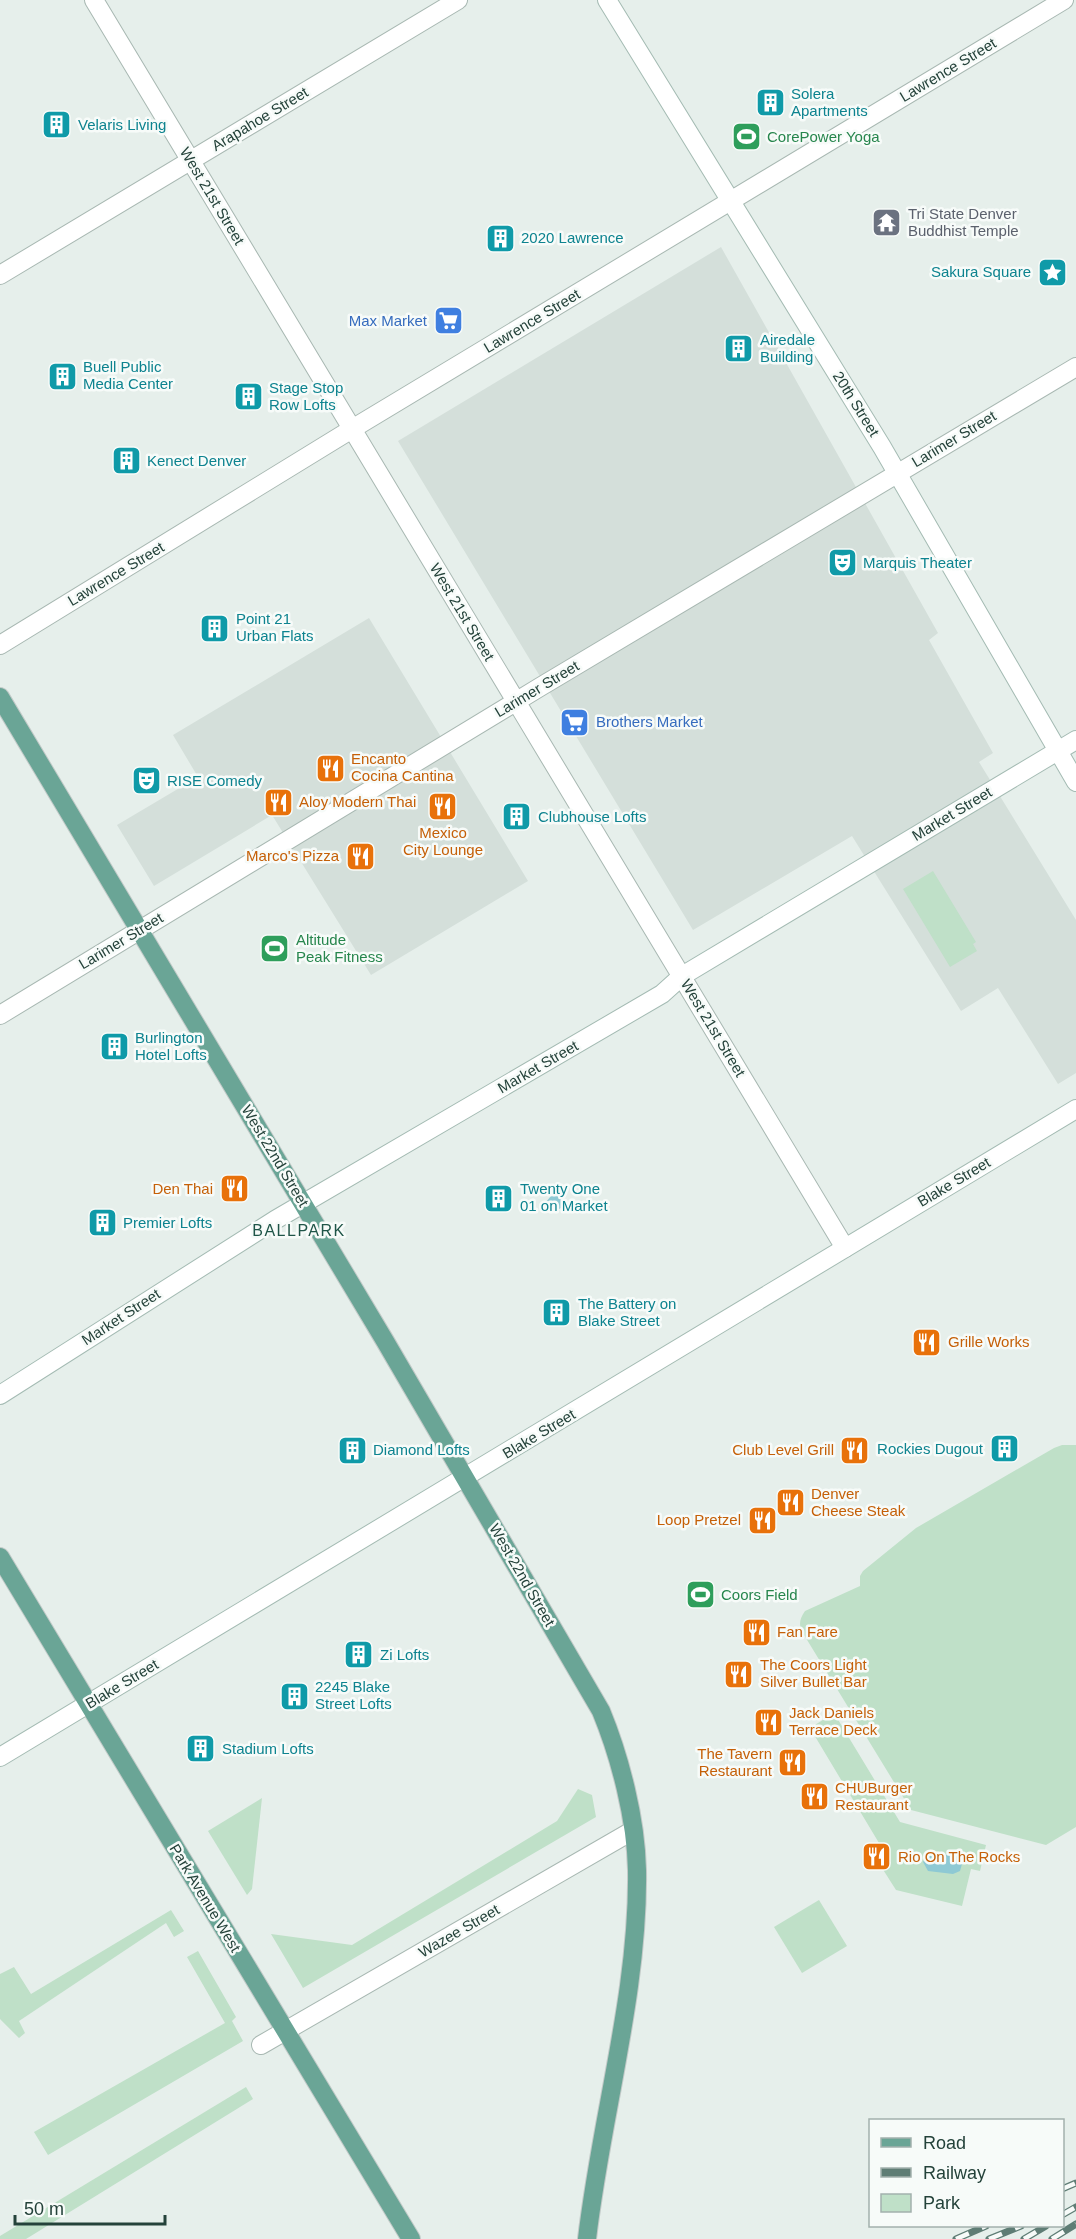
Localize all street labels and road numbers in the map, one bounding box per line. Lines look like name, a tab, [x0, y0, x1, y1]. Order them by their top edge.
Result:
street label: Lawrence Street	[897, 34, 1000, 105]
street label: Arapahoe Street	[209, 83, 312, 154]
street label: West 21st Street	[177, 144, 249, 248]
street label: Lawrence Street	[481, 285, 584, 356]
street label: 20th Street	[830, 368, 884, 440]
street label: Larimer Street	[909, 406, 1000, 470]
street label: Lawrence Street	[65, 538, 168, 609]
street label: West 21st Street	[427, 560, 499, 664]
street label: Larimer Street	[492, 656, 583, 720]
street label: Market Street	[909, 783, 995, 844]
street label: Larimer Street	[76, 908, 167, 972]
street label: West 21st Street	[678, 976, 750, 1080]
street label: Market Street	[495, 1036, 582, 1096]
street label: West 22nd Street	[238, 1102, 313, 1210]
street label: Blake Street	[914, 1153, 994, 1210]
street label: Market Street	[78, 1284, 164, 1348]
street label: Blake Street	[499, 1405, 579, 1462]
street label: West 22nd Street	[486, 1520, 559, 1630]
street label: Blake Street	[82, 1655, 162, 1712]
street label: Park Avenue West	[167, 1841, 245, 1955]
street label: Wazee Street	[415, 1900, 503, 1961]

